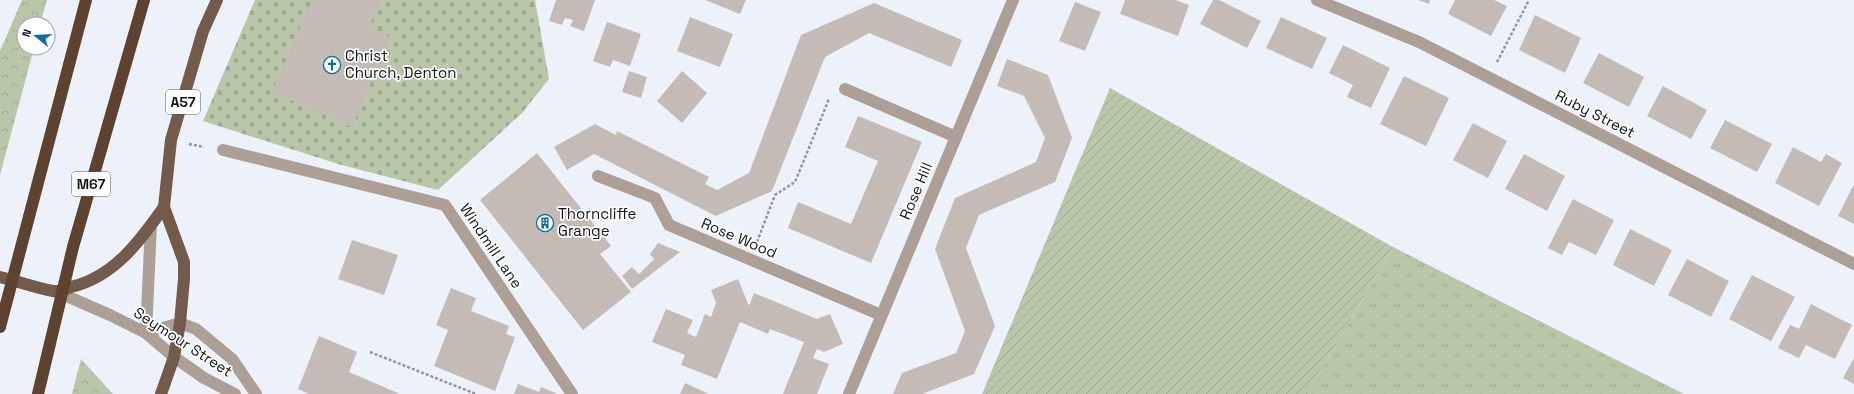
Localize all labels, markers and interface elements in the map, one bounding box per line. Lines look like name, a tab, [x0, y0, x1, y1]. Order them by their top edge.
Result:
north arrow	[16, 16, 56, 56]
text: N	[19, 27, 34, 39]
place label: Christ Church, Denton	[345, 46, 456, 82]
church icon: Christ Church, Denton	[322, 55, 342, 75]
street label: Ruby Street	[1552, 85, 1638, 142]
road number: A57	[166, 90, 200, 114]
street label: Rose Hill	[895, 159, 936, 222]
road number: M67	[72, 172, 110, 196]
street label: Windmill Lane	[456, 200, 527, 292]
place label: Thorncliffe Grange	[558, 204, 637, 240]
building icon: Thorncliffe Grange	[535, 213, 555, 233]
street label: Rose Wood	[698, 213, 780, 262]
street label: Seymour Street	[130, 303, 236, 381]

